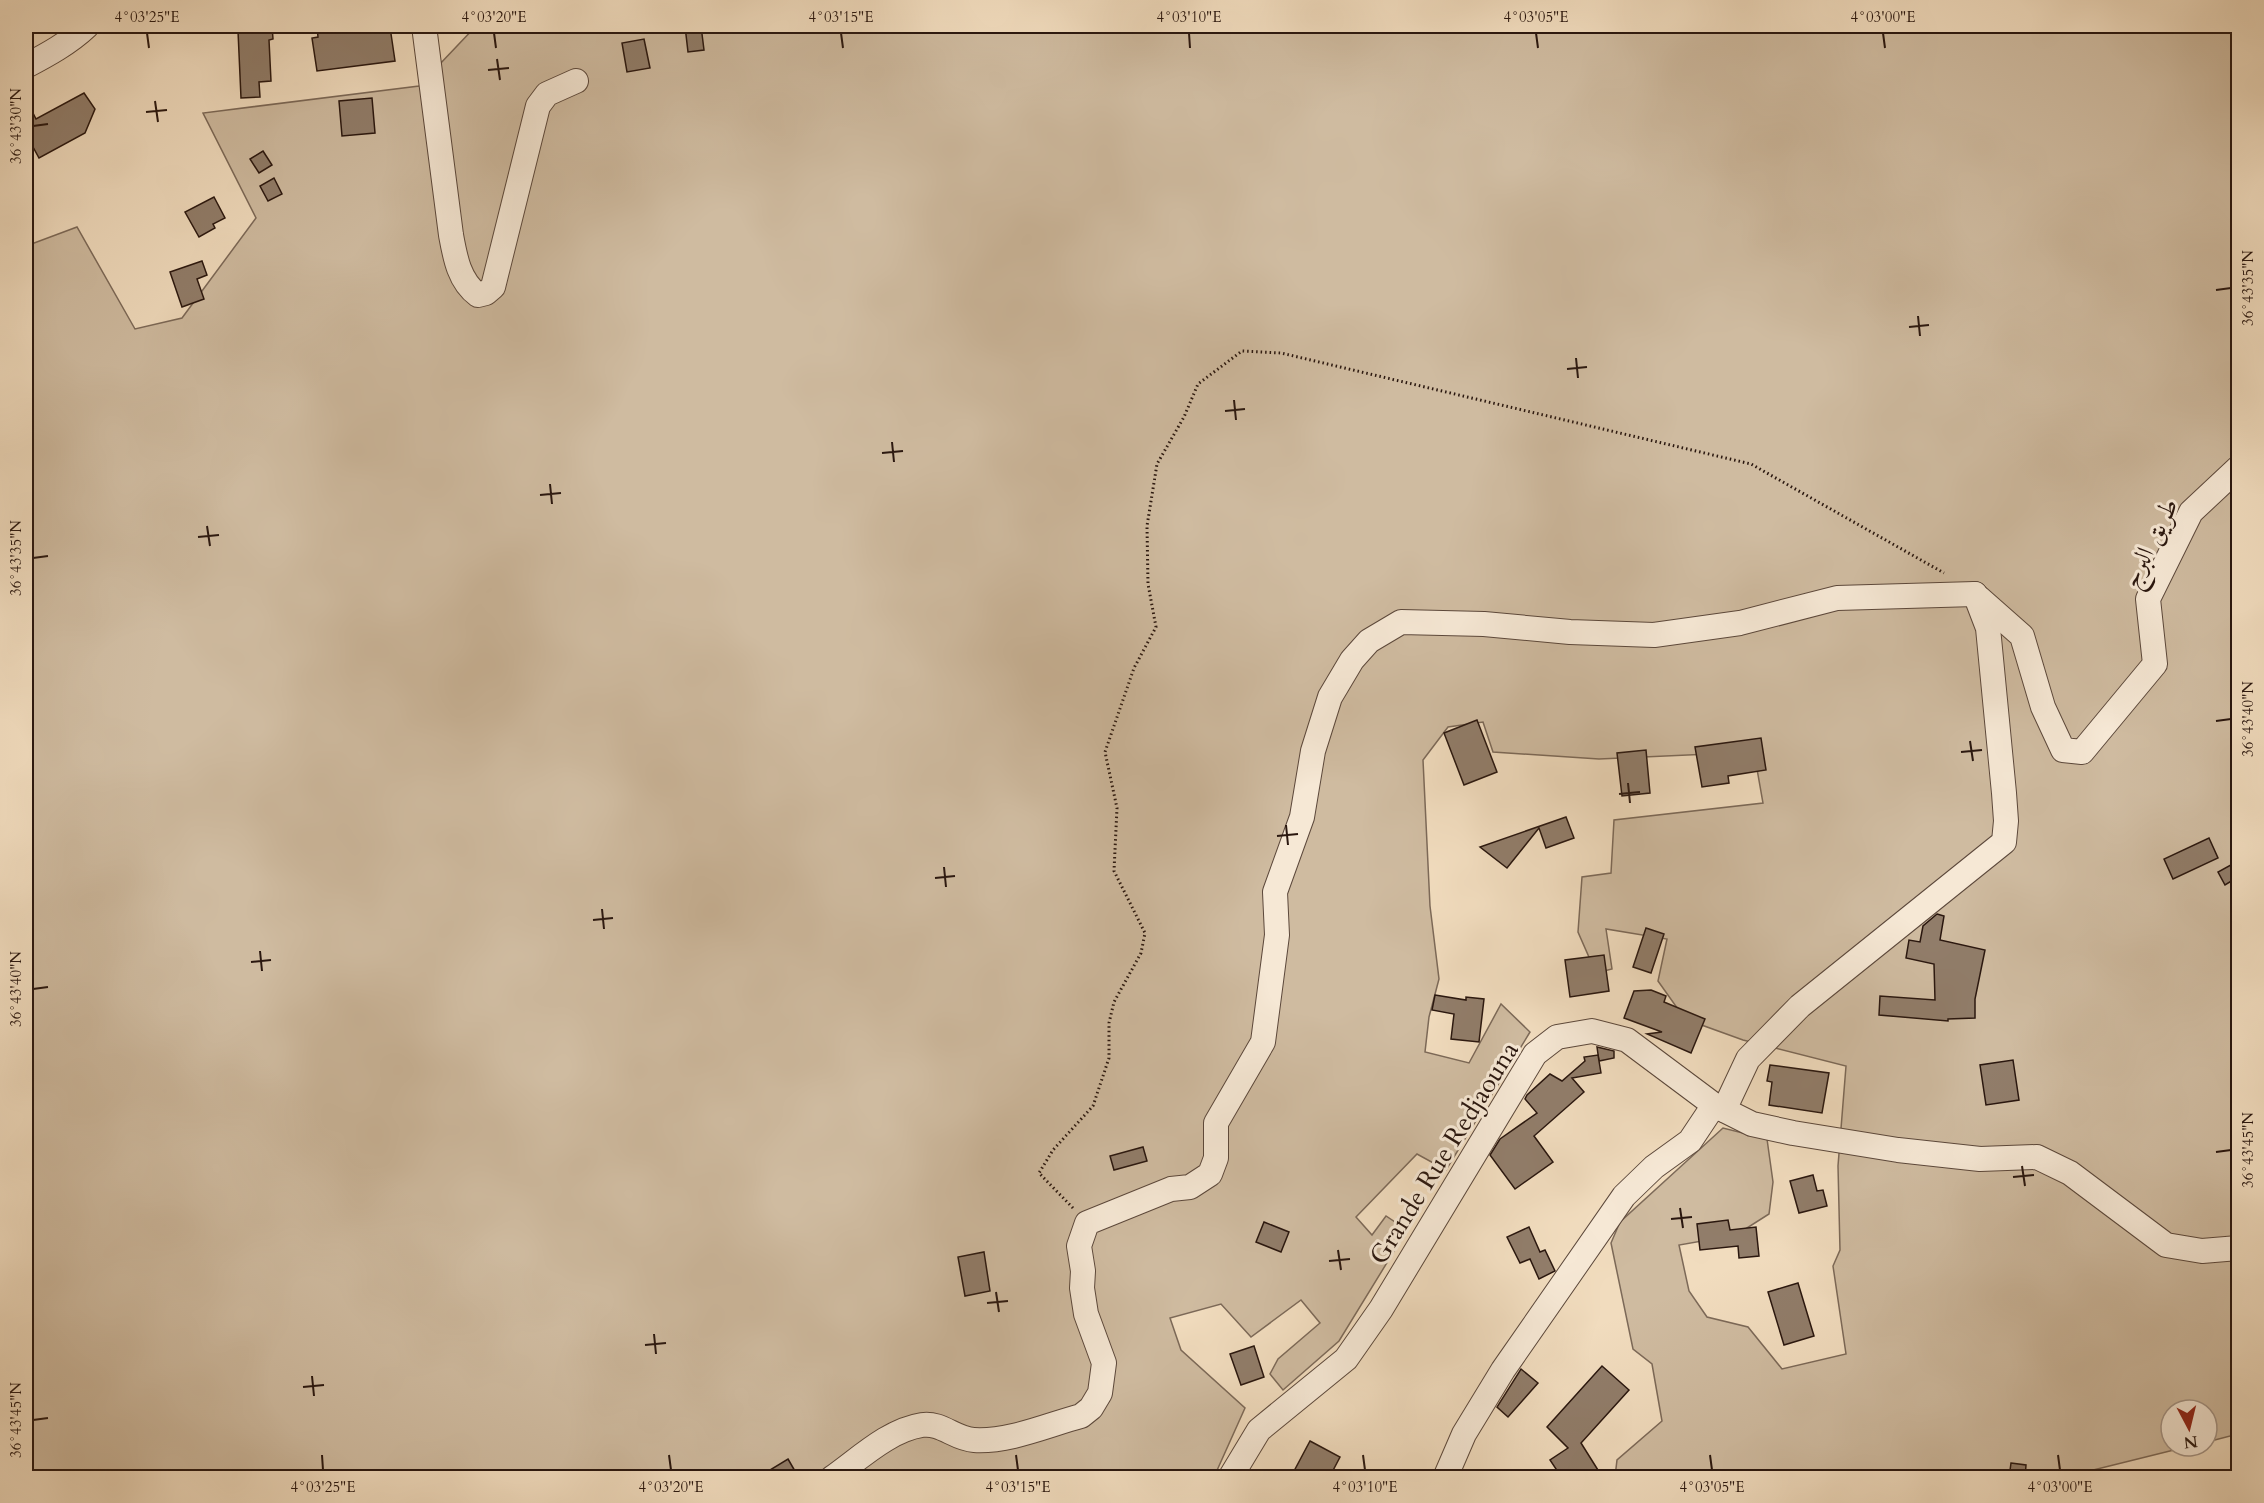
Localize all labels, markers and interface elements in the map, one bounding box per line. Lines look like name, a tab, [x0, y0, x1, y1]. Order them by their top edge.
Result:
text: 4°03'25"E	[115, 7, 179, 27]
text: 4°03'20"E	[462, 7, 526, 27]
text: 4°03'15"E	[809, 7, 873, 27]
text: 4°03'10"E	[1157, 7, 1221, 27]
text: 4°03'05"E	[1504, 7, 1568, 27]
text: 4°03'00"E	[1851, 7, 1915, 27]
text: 36°43'30"N	[6, 88, 26, 164]
text: 36°43'35"N	[2238, 250, 2258, 326]
street label: طريق البرج	[2113, 492, 2192, 597]
text: 36°43'35"N	[6, 520, 26, 596]
text: 36°43'40"N	[2238, 681, 2258, 757]
text: 36°43'40"N	[6, 951, 26, 1027]
street label: Grande Rue Redjaouna	[1361, 1035, 1527, 1271]
text: 36°43'45"N	[2238, 1112, 2258, 1188]
text: 36°43'45"N	[6, 1382, 26, 1458]
north arrow	[2159, 1398, 2219, 1458]
text: N	[2182, 1430, 2199, 1454]
text: 4°03'25"E	[291, 1477, 355, 1497]
text: 4°03'20"E	[639, 1477, 703, 1497]
text: 4°03'15"E	[986, 1477, 1050, 1497]
text: 4°03'10"E	[1333, 1477, 1397, 1497]
text: 4°03'05"E	[1680, 1477, 1744, 1497]
text: 4°03'00"E	[2028, 1477, 2092, 1497]

